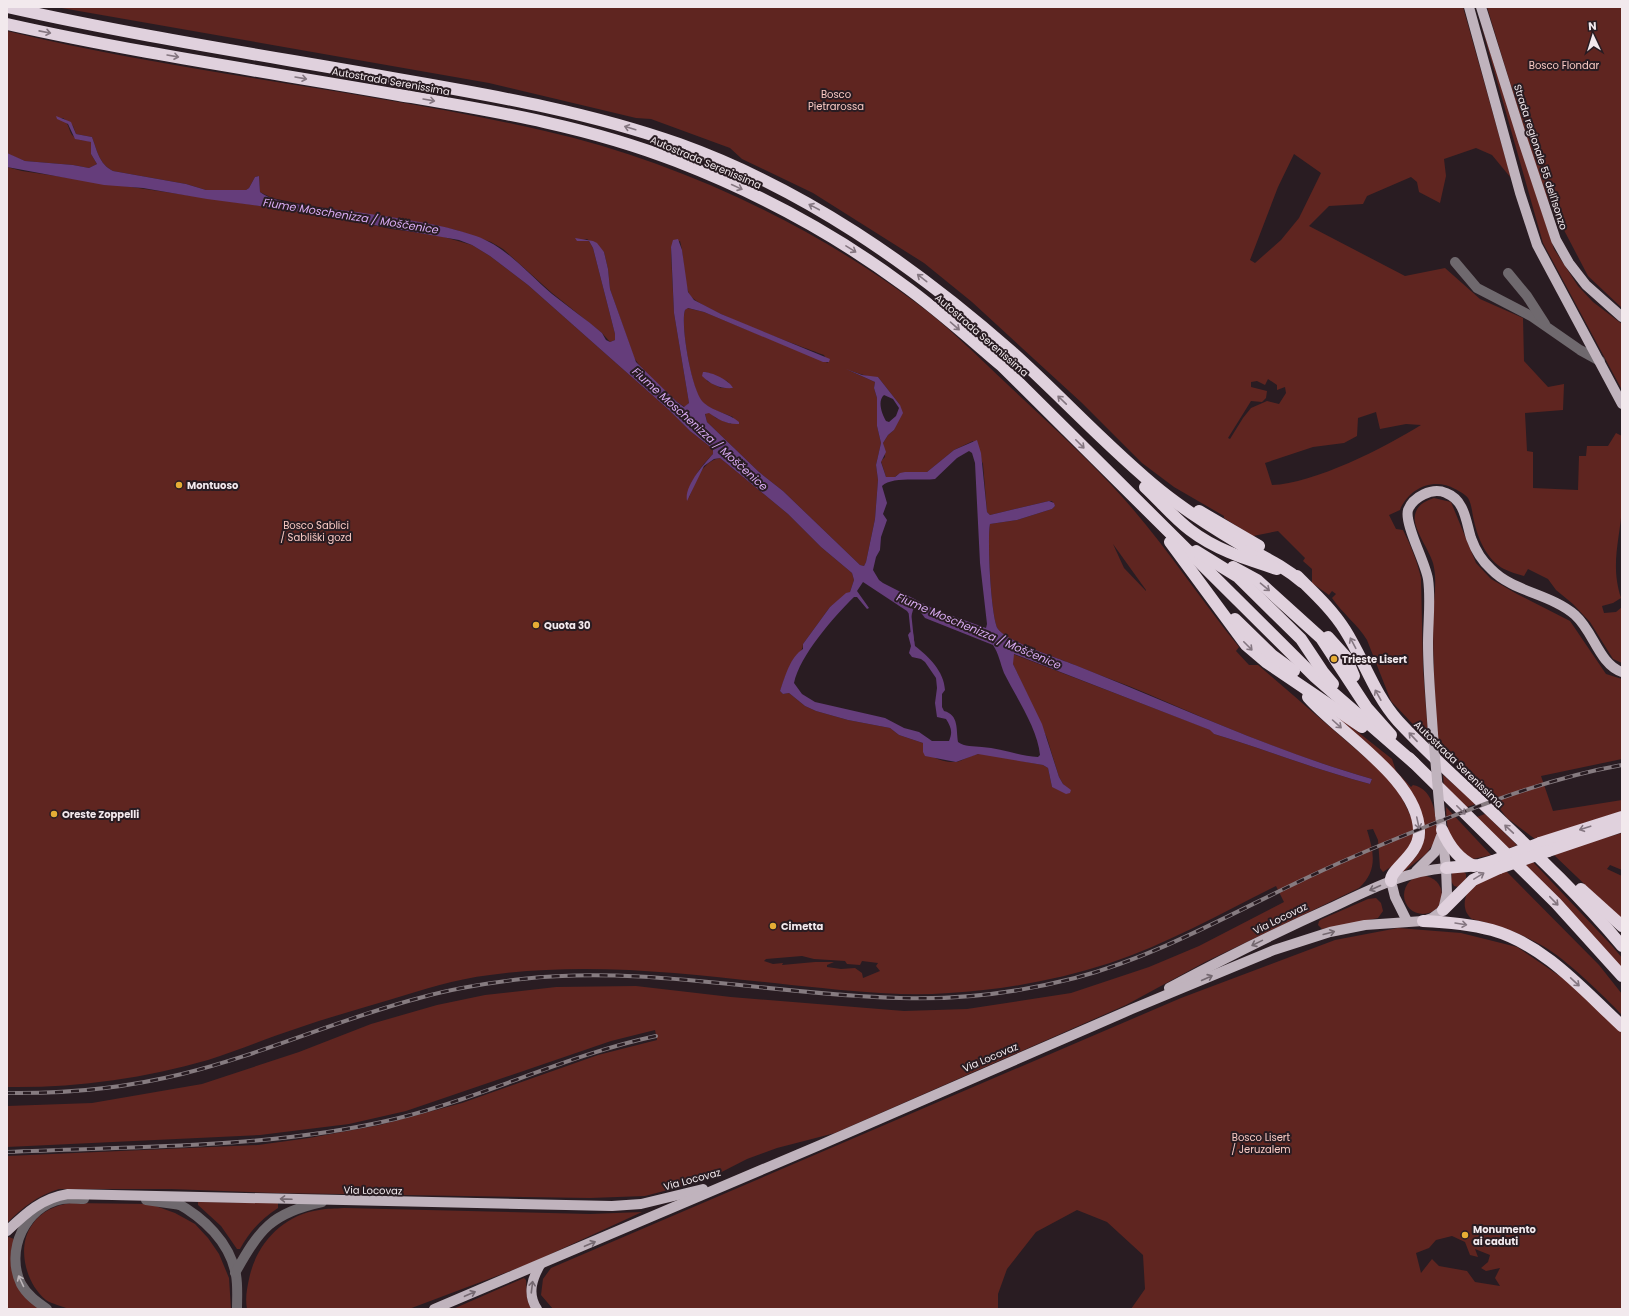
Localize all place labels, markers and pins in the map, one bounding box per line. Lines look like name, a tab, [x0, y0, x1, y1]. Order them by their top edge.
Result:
place label: Montuoso	[187, 478, 239, 493]
marker: Montuoso	[174, 480, 184, 490]
place label: Quota 30	[544, 618, 591, 633]
marker: Quota 30	[531, 620, 541, 630]
place label: Trieste Lisert	[1342, 652, 1407, 667]
marker: Trieste Lisert	[1329, 654, 1339, 664]
place label: Oreste Zoppelli	[62, 807, 139, 822]
marker: Oreste Zoppelli	[49, 809, 59, 819]
place label: Cimetta	[781, 919, 823, 934]
marker: Cimetta	[768, 921, 778, 931]
place label: Monumento ai caduti	[1473, 1222, 1537, 1249]
marker: Monumento ai caduti	[1460, 1230, 1470, 1240]

